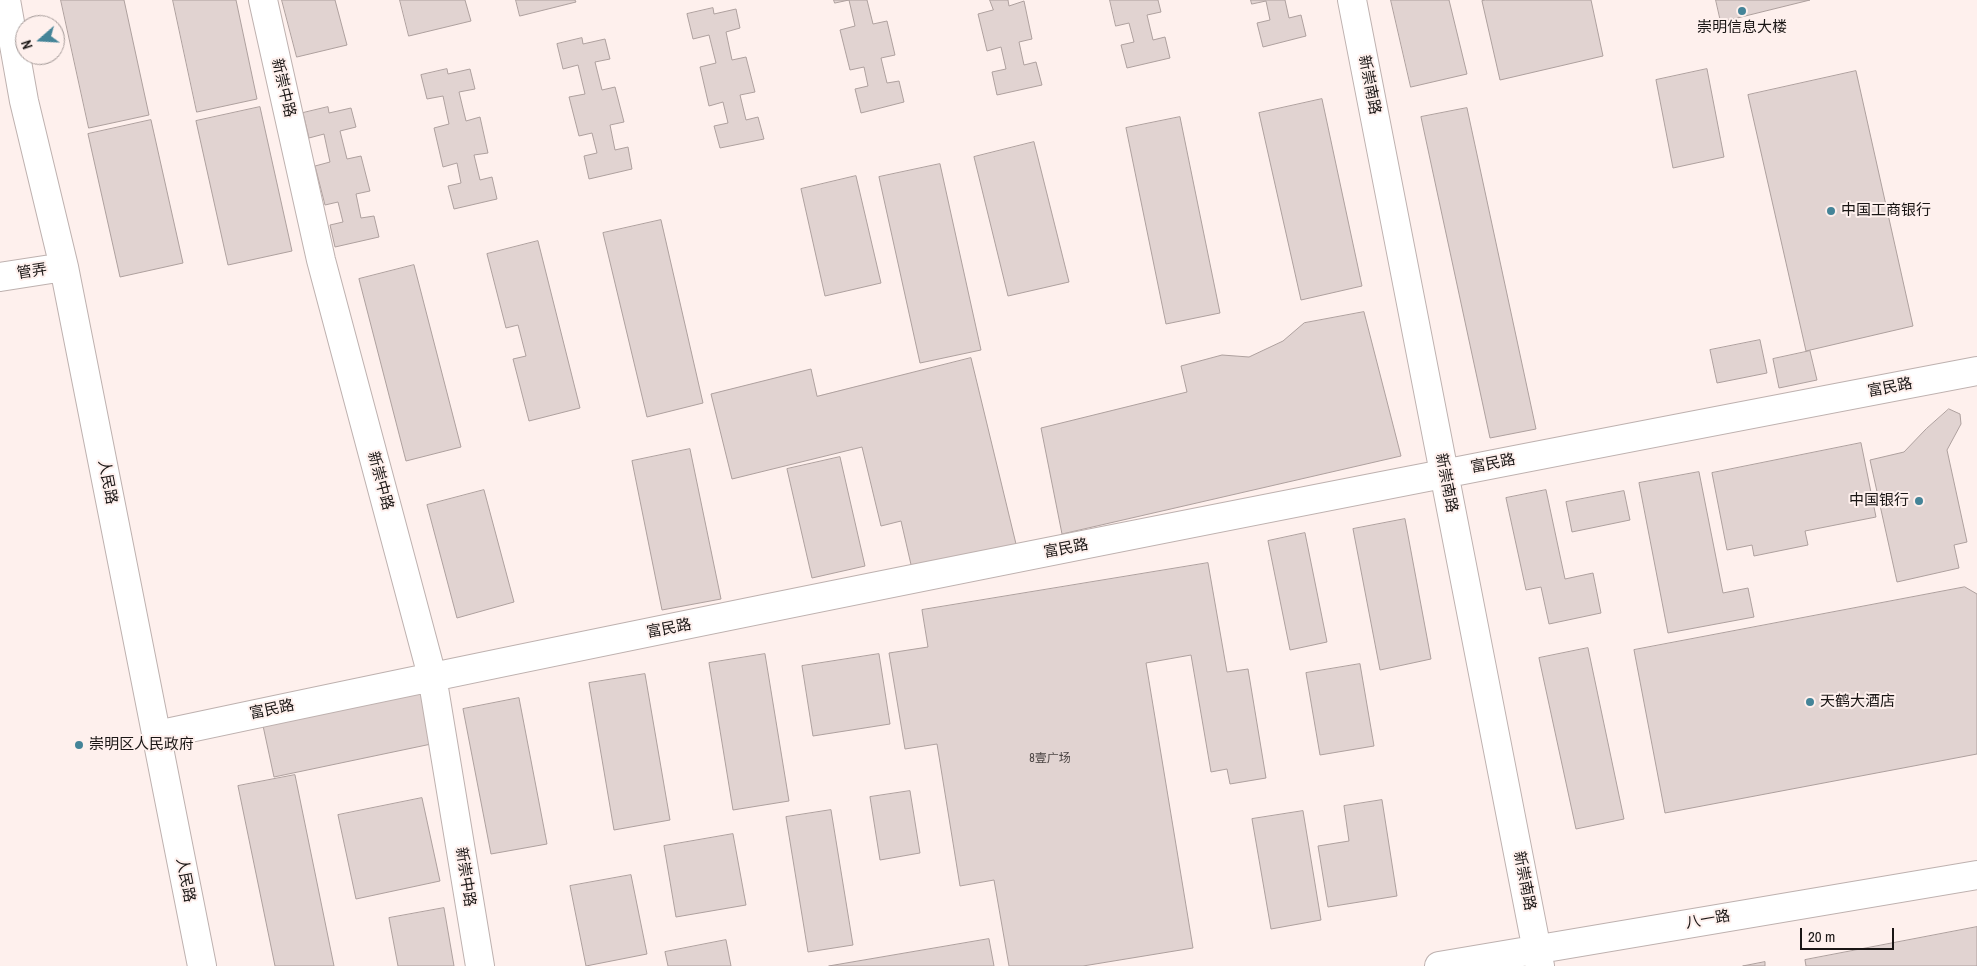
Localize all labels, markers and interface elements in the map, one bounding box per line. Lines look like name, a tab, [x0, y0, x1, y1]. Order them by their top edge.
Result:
marker: 崇明信息大楼	[1736, 5, 1748, 17]
north arrow	[15, 15, 65, 65]
place label: 崇明信息大楼	[1697, 19, 1787, 37]
text: N	[17, 38, 37, 51]
street label: 新崇南路	[1354, 54, 1384, 116]
street label: 新崇中路	[267, 57, 299, 119]
place label: 中国工商银行	[1841, 202, 1931, 220]
marker: 中国工商银行	[1825, 205, 1837, 217]
street label: 管弄	[16, 261, 48, 283]
street label: 富民路	[1866, 375, 1914, 401]
street label: 新崇中路	[364, 450, 396, 512]
street label: 富民路	[1469, 451, 1517, 477]
street label: 新崇南路	[1431, 452, 1461, 514]
street label: 人民路	[94, 458, 120, 506]
place label: 中国银行	[1849, 492, 1909, 510]
marker: 中国银行	[1913, 495, 1925, 507]
street label: 富民路	[1042, 536, 1090, 562]
street label: 富民路	[645, 616, 693, 642]
place label: 天鹤大酒店	[1820, 693, 1895, 711]
marker: 天鹤大酒店	[1804, 696, 1816, 708]
street label: 富民路	[248, 697, 296, 723]
place label: 崇明区人民政府	[89, 736, 194, 754]
marker: 崇明区人民政府	[73, 739, 85, 751]
house number: 8壹广场	[1029, 752, 1071, 766]
street label: 新崇中路	[451, 846, 479, 908]
street label: 新崇南路	[1509, 850, 1539, 912]
street label: 人民路	[172, 856, 198, 904]
street label: 八一路	[1684, 907, 1732, 933]
scale bar	[1802, 918, 1896, 950]
text: 20 m	[1808, 926, 1835, 947]

